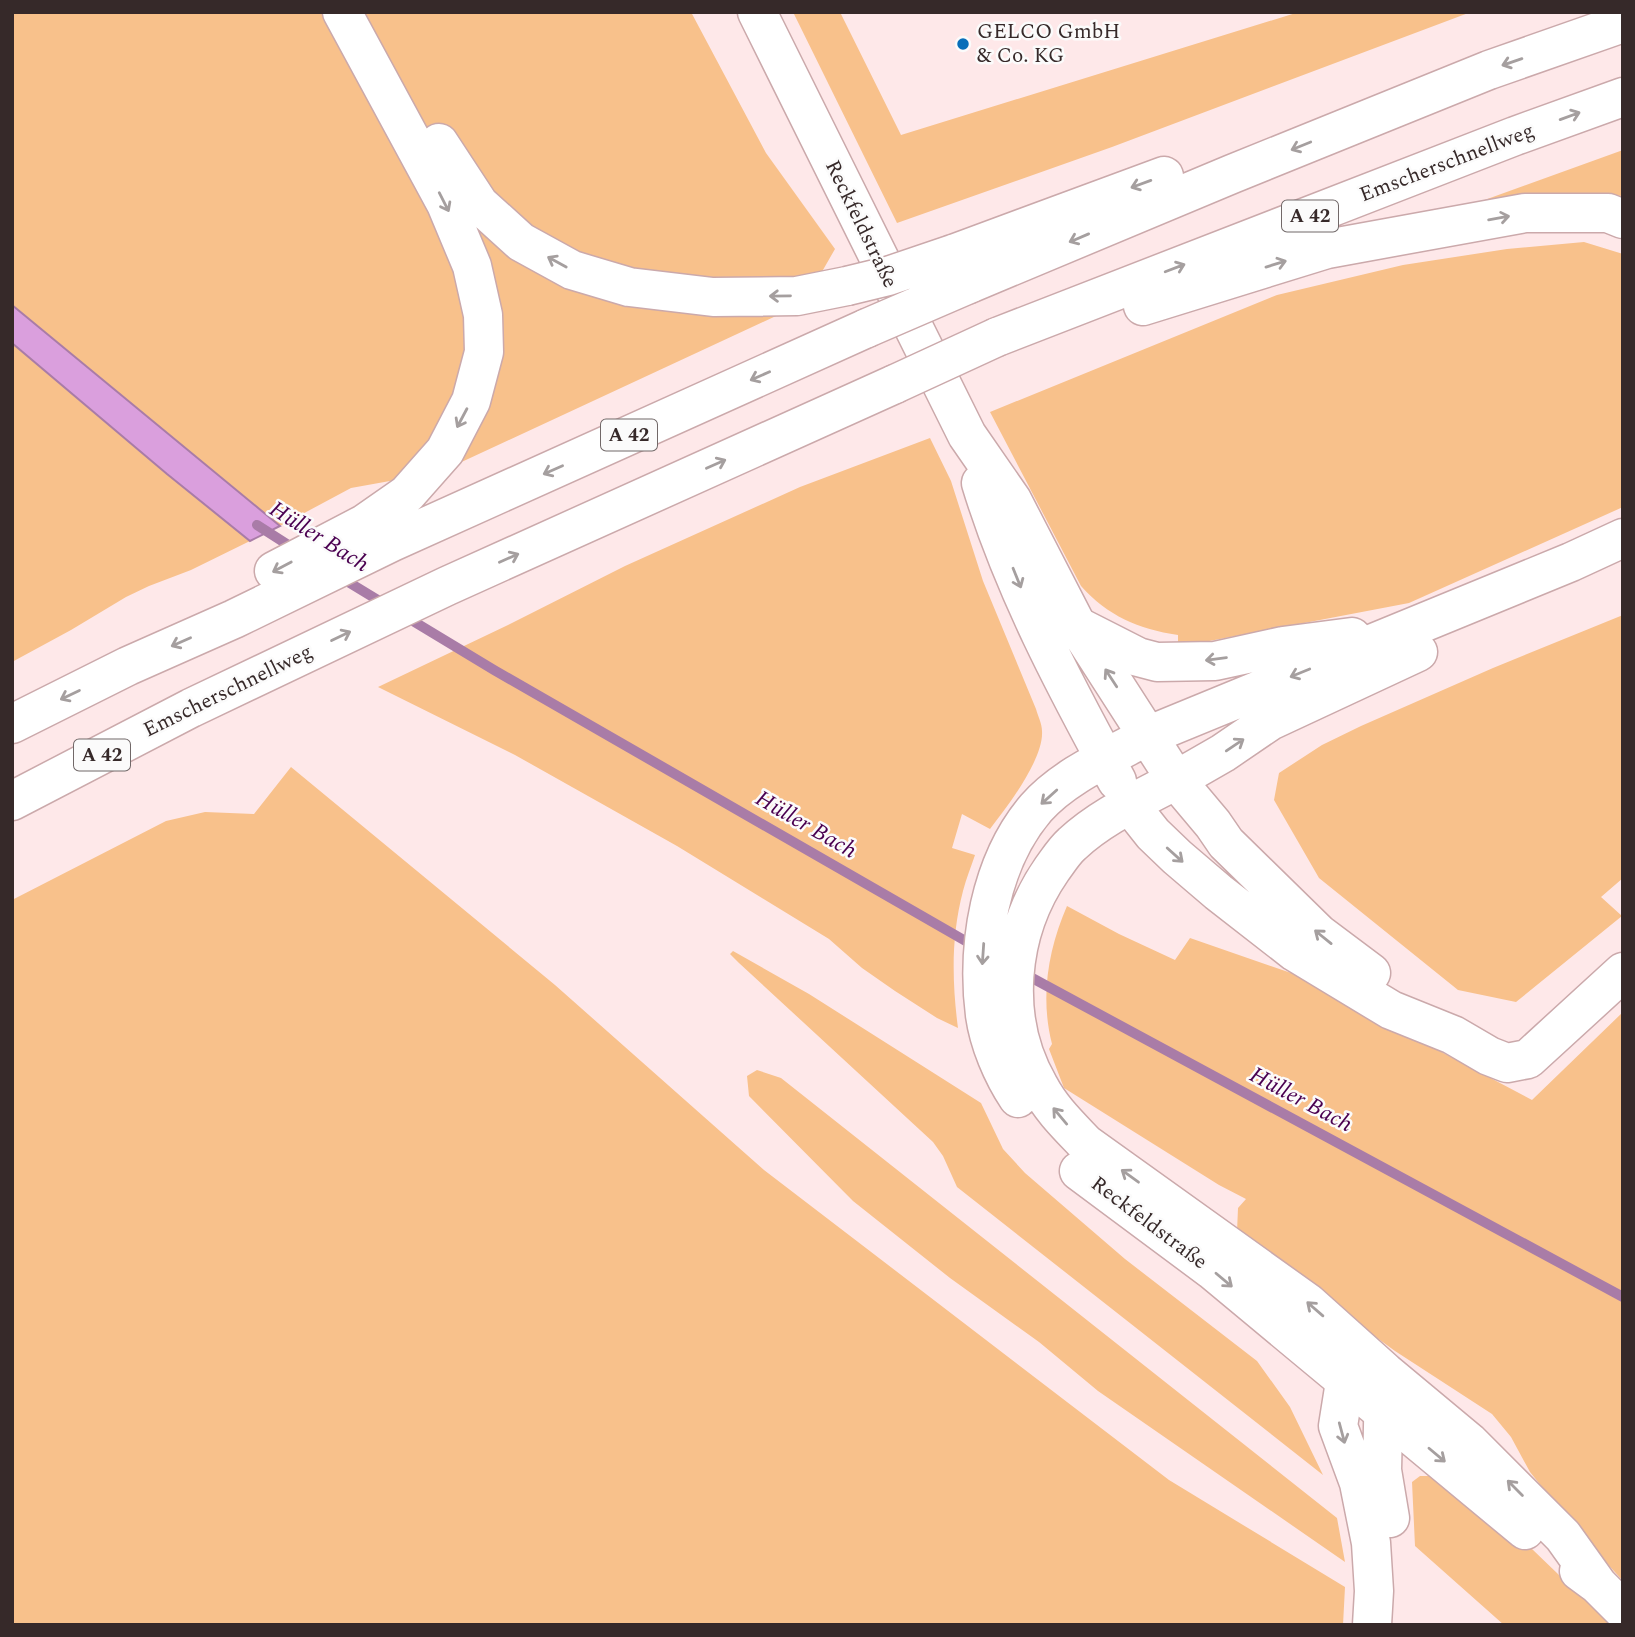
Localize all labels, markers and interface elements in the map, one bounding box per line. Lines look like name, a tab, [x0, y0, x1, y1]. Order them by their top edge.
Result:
place label: GELCO GmbH & Co. KG	[977, 16, 1120, 72]
marker: GELCO GmbH & Co. KG	[955, 36, 971, 52]
one-way arrow	[1501, 56, 1523, 69]
one-way arrow	[1559, 109, 1581, 121]
street label: Emscherschnellweg	[1355, 115, 1539, 211]
one-way arrow	[1291, 141, 1312, 154]
street label: Reckfeldstraße	[816, 155, 906, 293]
one-way arrow	[1130, 179, 1152, 192]
one-way arrow	[438, 191, 452, 212]
road number: A 42	[1282, 200, 1338, 232]
one-way arrow	[1487, 211, 1510, 224]
one-way arrow	[1068, 233, 1090, 246]
one-way arrow	[548, 255, 568, 269]
one-way arrow	[1265, 257, 1287, 270]
one-way arrow	[1164, 261, 1185, 274]
one-way arrow	[769, 289, 792, 303]
one-way arrow	[750, 370, 771, 383]
one-way arrow	[455, 408, 469, 428]
road number: A 42	[601, 420, 657, 450]
one-way arrow	[705, 457, 726, 470]
one-way arrow	[543, 463, 564, 477]
water label: Hüller Bach	[262, 492, 376, 582]
one-way arrow	[498, 551, 519, 564]
one-way arrow	[272, 561, 293, 574]
one-way arrow	[1011, 566, 1024, 588]
one-way arrow	[330, 629, 351, 643]
street label: Emscherschnellweg	[138, 636, 318, 746]
one-way arrow	[171, 636, 192, 650]
one-way arrow	[1205, 653, 1228, 666]
one-way arrow	[1290, 667, 1311, 680]
one-way arrow	[1104, 668, 1118, 688]
one-way arrow	[60, 688, 81, 702]
one-way arrow	[1225, 737, 1244, 752]
road number: A 42	[74, 740, 130, 770]
water label: Hüller Bach	[749, 782, 863, 868]
one-way arrow	[1040, 789, 1058, 805]
one-way arrow	[1166, 847, 1184, 863]
one-way arrow	[1315, 929, 1333, 944]
one-way arrow	[976, 943, 989, 965]
water label: Hüller Bach	[1243, 1058, 1359, 1142]
one-way arrow	[1053, 1108, 1068, 1126]
street label: Reckfeldstraße	[1084, 1168, 1214, 1278]
one-way arrow	[1121, 1168, 1140, 1183]
one-way arrow	[1215, 1273, 1233, 1288]
one-way arrow	[1306, 1301, 1324, 1317]
one-way arrow	[1336, 1422, 1349, 1444]
one-way arrow	[1427, 1447, 1445, 1463]
one-way arrow	[1507, 1479, 1524, 1496]

